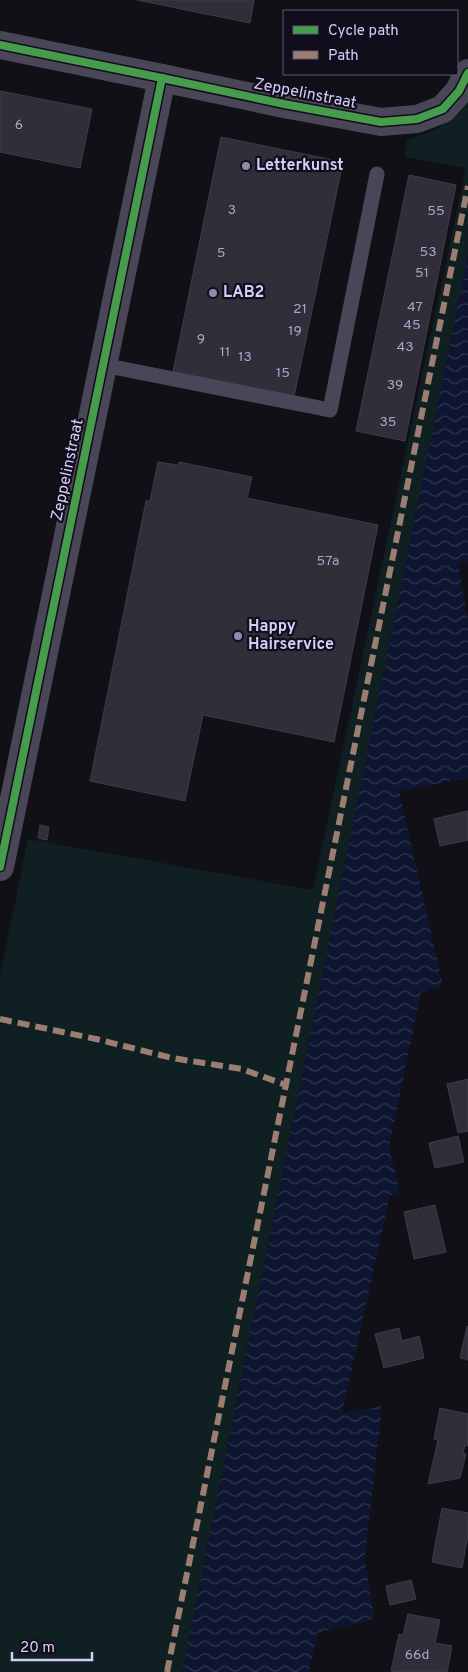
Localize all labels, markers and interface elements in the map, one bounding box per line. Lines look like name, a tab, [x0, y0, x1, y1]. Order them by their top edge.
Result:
legend	[283, 10, 458, 75]
text: Cycle path	[328, 22, 399, 41]
text: Path	[328, 47, 359, 66]
street label: Zeppelinstraat	[252, 74, 358, 114]
house number: 6	[15, 117, 23, 134]
place label: Letterkunst	[256, 156, 344, 176]
marker: Letterkunst	[240, 160, 252, 172]
house number: 3	[228, 202, 236, 219]
house number: 55	[427, 203, 445, 220]
house number: 53	[419, 244, 437, 261]
house number: 5	[217, 245, 225, 262]
house number: 51	[415, 265, 429, 282]
place label: LAB2	[223, 283, 264, 303]
marker: LAB2	[207, 287, 219, 299]
house number: 47	[407, 299, 423, 316]
house number: 21	[293, 301, 307, 318]
house number: 45	[403, 317, 421, 334]
house number: 19	[288, 323, 302, 340]
house number: 9	[197, 331, 205, 348]
house number: 43	[396, 339, 414, 356]
house number: 11	[220, 344, 230, 361]
house number: 13	[238, 349, 252, 366]
house number: 15	[276, 365, 290, 382]
house number: 39	[387, 377, 403, 394]
house number: 35	[379, 414, 397, 431]
street label: Zeppelinstraat	[47, 417, 89, 523]
house number: 57a	[317, 553, 339, 570]
place label: Happy Hairservice	[248, 617, 334, 655]
marker: Happy Hairservice	[232, 630, 244, 642]
scale bar	[12, 1630, 92, 1662]
text: 20 m	[20, 1639, 55, 1658]
house number: 66d	[405, 1647, 429, 1664]

